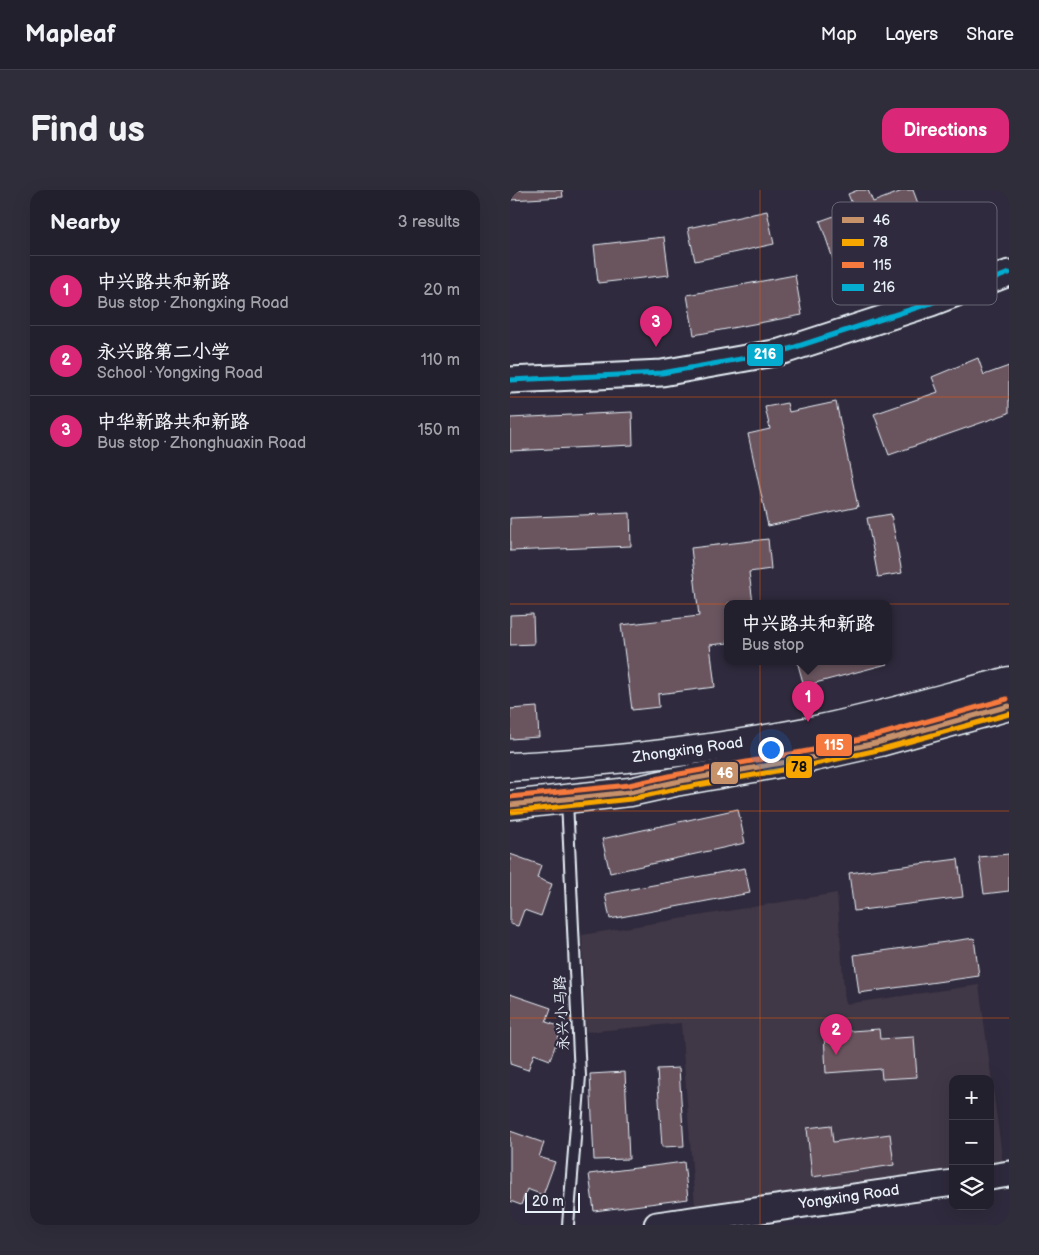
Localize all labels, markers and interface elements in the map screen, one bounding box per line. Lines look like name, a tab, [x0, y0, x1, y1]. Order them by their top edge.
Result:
text: Mapleaf	[25, 20, 116, 49]
text: Map	[821, 24, 857, 45]
text: Layers	[885, 24, 938, 45]
text: Share	[966, 24, 1014, 45]
button: Directions	[882, 108, 1009, 153]
text: Find us	[30, 109, 145, 152]
legend	[832, 202, 997, 305]
text: Nearby	[50, 210, 120, 235]
text: 46	[873, 212, 891, 229]
text: 3 results	[398, 213, 460, 232]
text: 78	[873, 234, 888, 251]
text: 115	[873, 257, 892, 274]
text: 中兴路共和新路	[97, 271, 230, 294]
text: 216	[873, 279, 895, 296]
text: 1	[63, 281, 69, 300]
text: 20 m	[424, 281, 460, 300]
text: Bus stop · Zhongxing Road	[97, 294, 289, 313]
pin: 3	[640, 306, 672, 347]
text: 永兴路第二小学	[97, 341, 230, 364]
line badge: 216	[746, 343, 784, 367]
text: 216	[754, 346, 776, 363]
text: 2	[61, 351, 71, 370]
text: 110 m	[421, 351, 460, 370]
text: School · Yongxing Road	[97, 364, 263, 383]
text: 中华新路共和新路	[97, 411, 249, 434]
text: 3	[61, 421, 71, 440]
text: 150 m	[418, 421, 460, 440]
text: Bus stop · Zhonghuaxin Road	[97, 434, 306, 453]
popup	[724, 600, 892, 665]
text: 中兴路共和新路	[741, 613, 875, 636]
text: Bus stop	[741, 636, 804, 655]
pin: 1	[792, 681, 824, 722]
street label: Zhongxing Road	[631, 733, 744, 767]
line badge: 115	[815, 733, 853, 757]
your location	[758, 737, 784, 763]
text: 115	[824, 737, 844, 754]
line badge: 78	[785, 755, 813, 779]
text: 78	[791, 759, 807, 776]
line badge: 46	[710, 761, 739, 785]
text: 46	[717, 765, 733, 782]
street label: 永兴小马路	[551, 975, 573, 1051]
pin: 2	[820, 1014, 852, 1055]
map controls	[949, 1075, 994, 1210]
button: +	[949, 1075, 994, 1120]
button: −	[949, 1120, 994, 1165]
button: layers	[949, 1165, 994, 1210]
street label: Yongxing Road	[797, 1181, 900, 1214]
scale bar	[525, 1190, 580, 1213]
text: 20 m	[532, 1193, 564, 1210]

